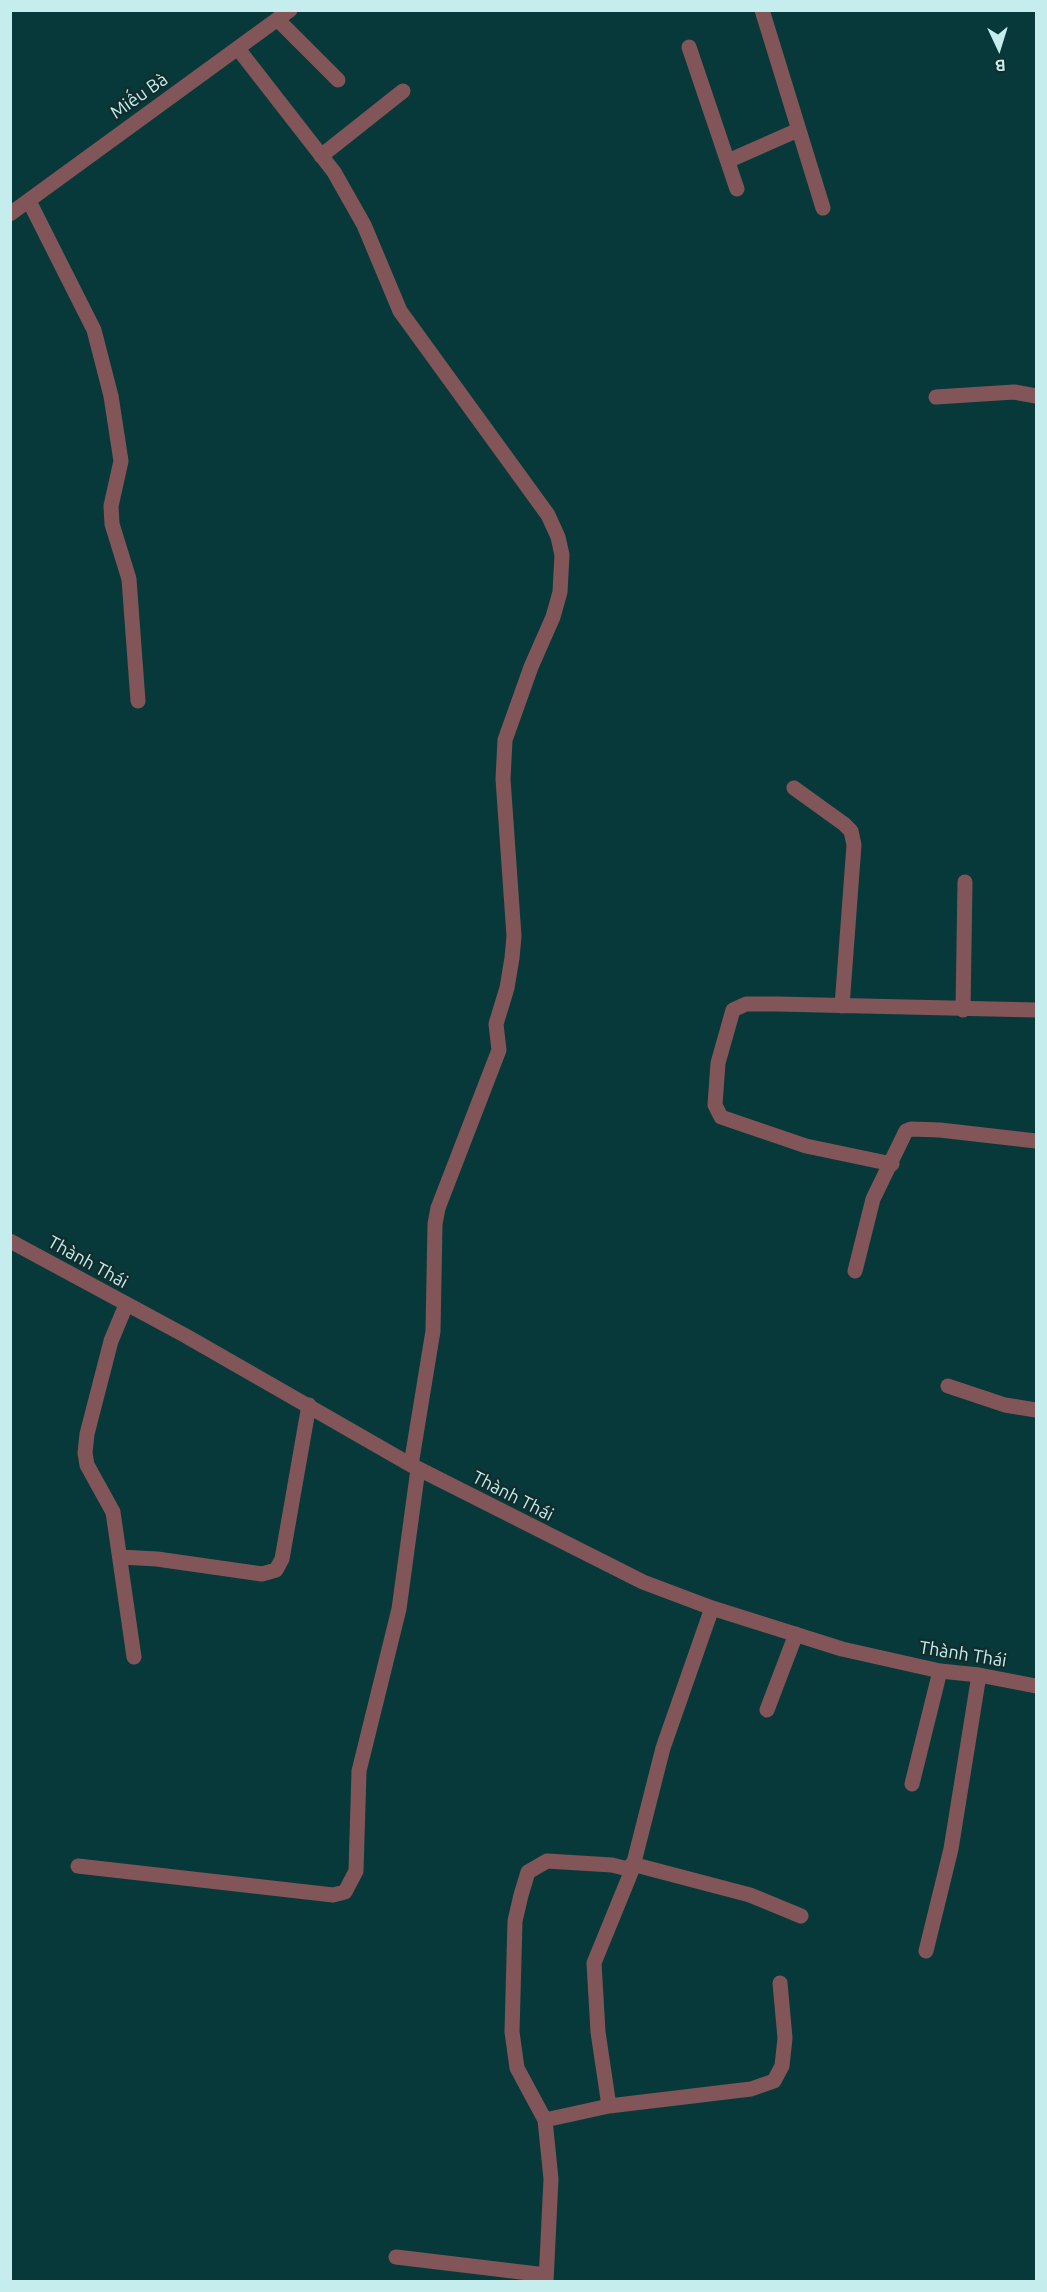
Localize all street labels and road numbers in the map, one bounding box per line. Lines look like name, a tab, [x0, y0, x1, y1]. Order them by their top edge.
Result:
street label: Miếu Bà	[106, 69, 172, 123]
street label: Thành Thái	[44, 1231, 132, 1293]
street label: Thành Thái	[469, 1466, 557, 1526]
street label: Thành Thái	[918, 1636, 1008, 1672]

